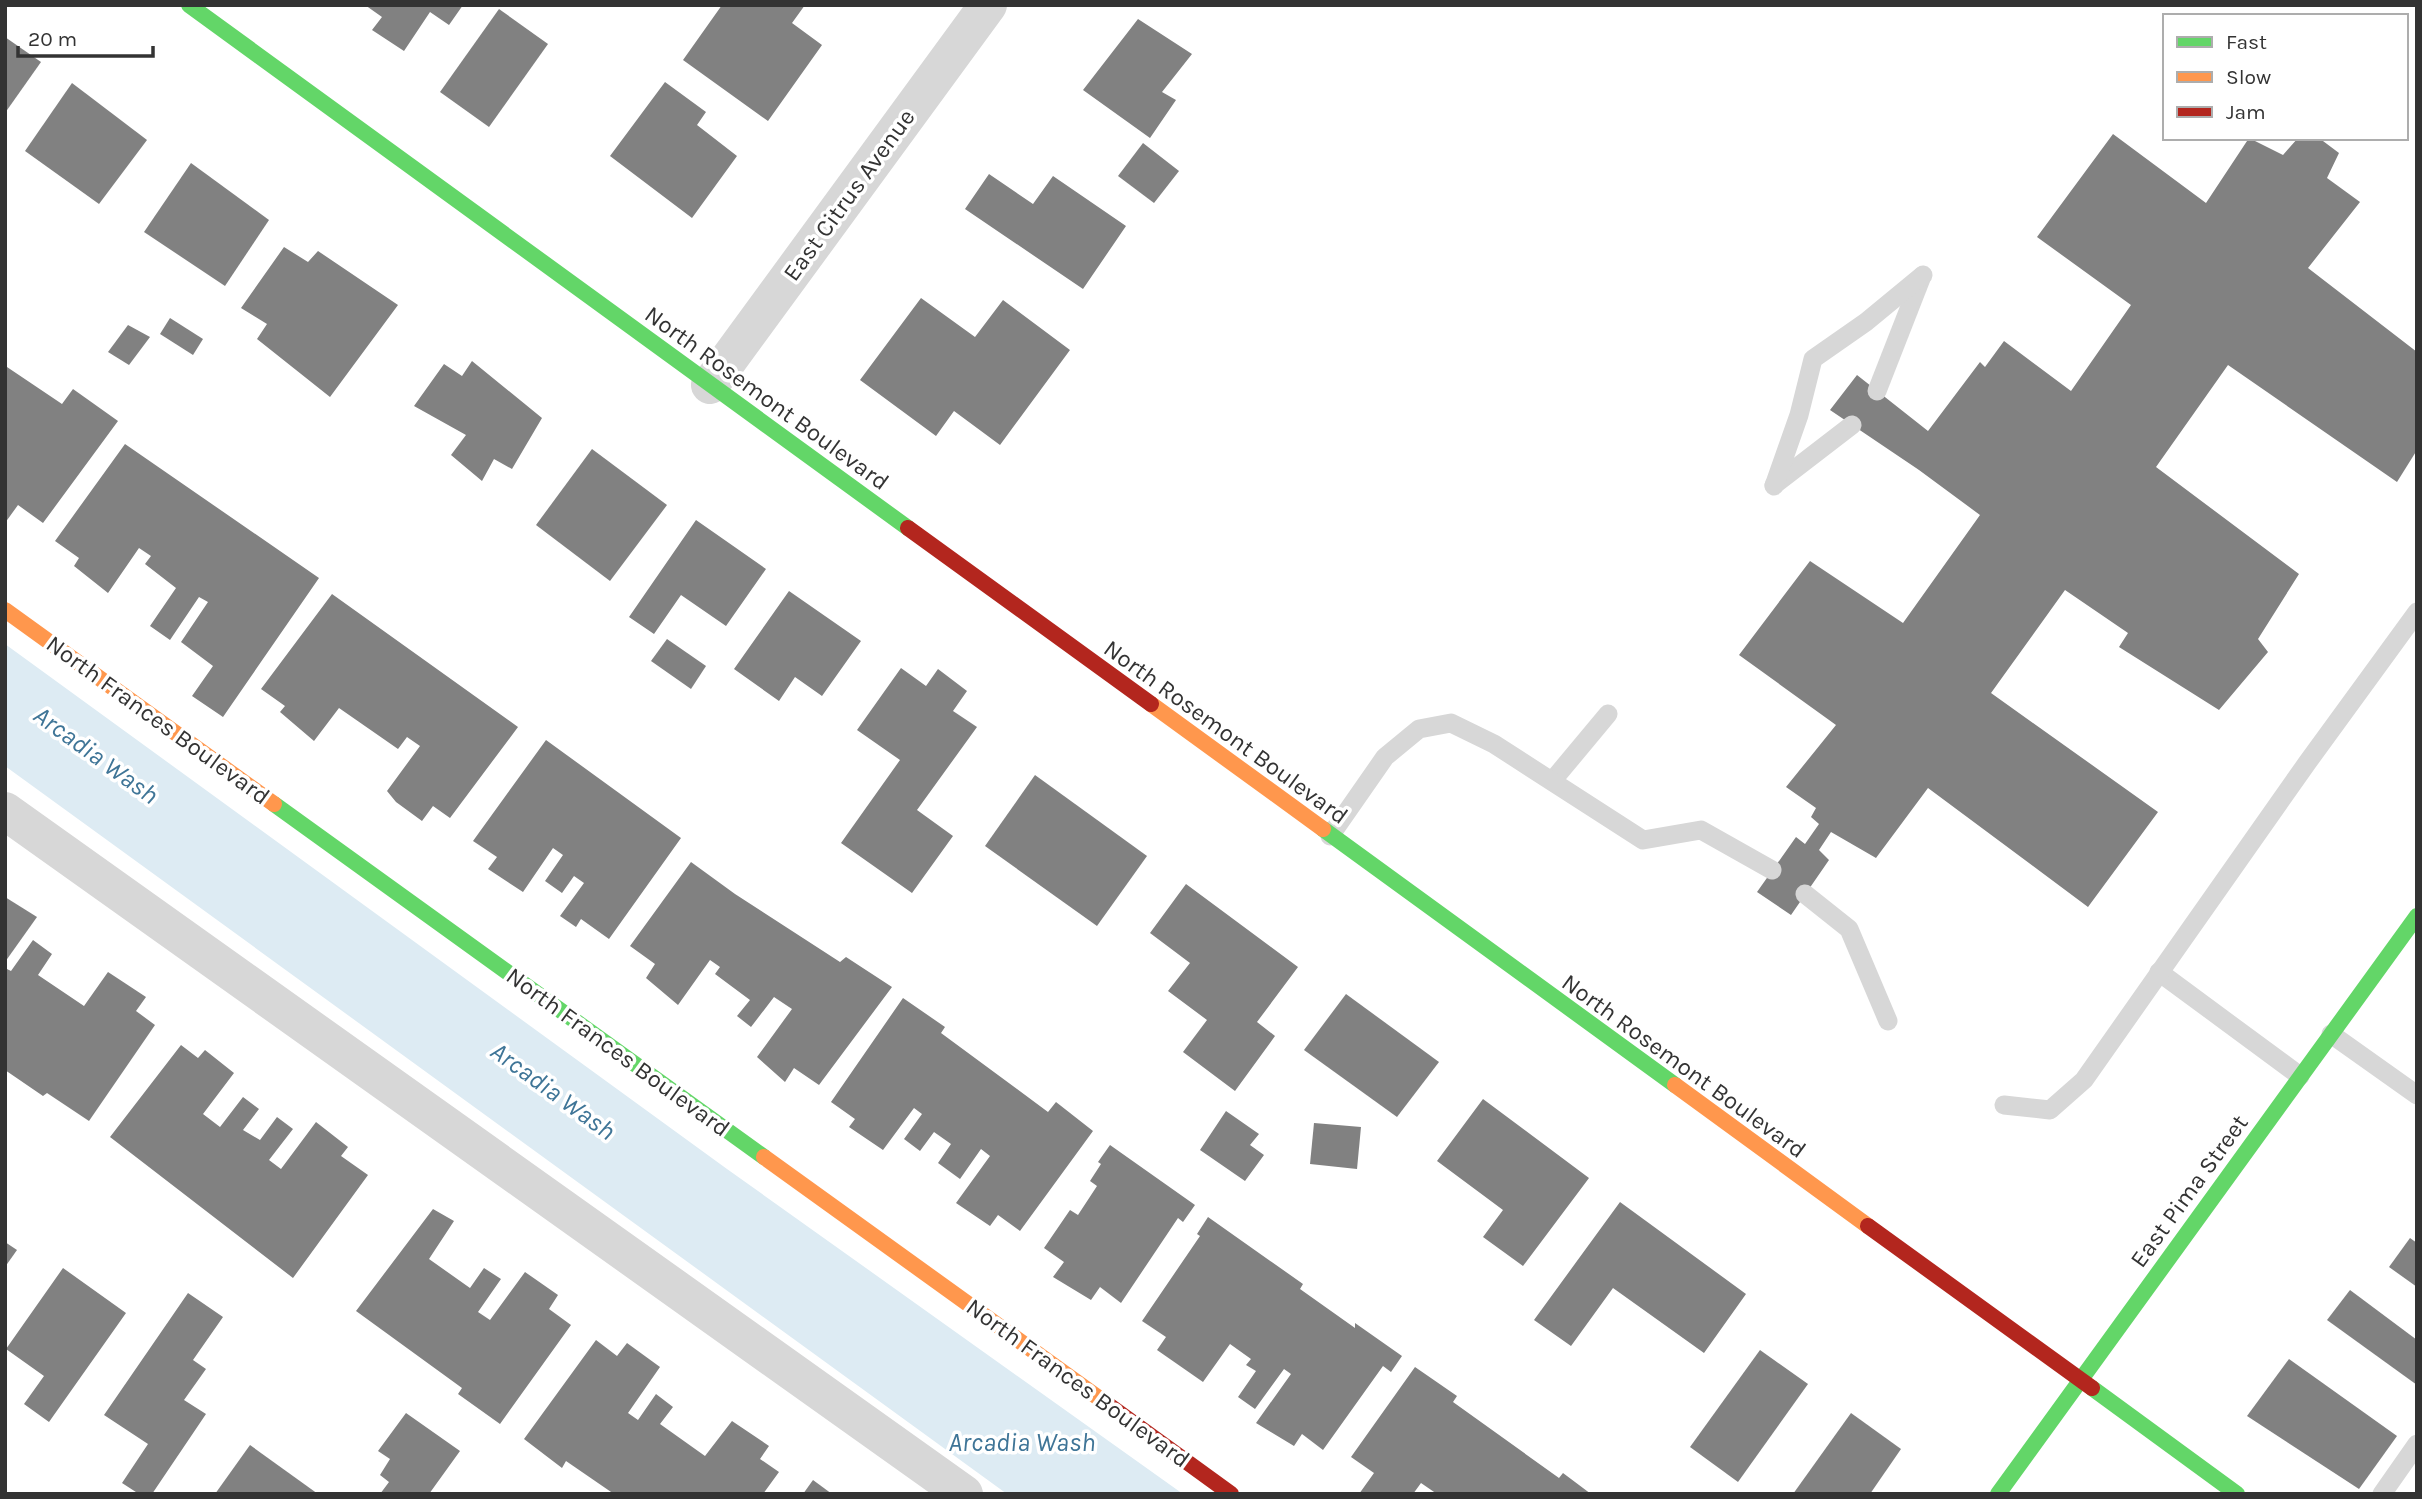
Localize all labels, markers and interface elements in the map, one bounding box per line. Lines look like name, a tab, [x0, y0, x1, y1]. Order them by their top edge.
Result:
scale bar	[18, 14, 152, 58]
legend	[2163, 14, 2408, 140]
text: 20 m	[28, 27, 77, 51]
text: Fast	[2226, 30, 2267, 54]
text: Slow	[2226, 65, 2271, 89]
text: Jam	[2226, 100, 2266, 124]
street label: East Citrus Avenue	[777, 104, 921, 286]
street label: North Rosemont Boulevard	[640, 300, 894, 496]
street label: North Frances Boulevard	[41, 630, 275, 810]
street label: North Rosemont Boulevard	[1099, 634, 1353, 830]
water label: Arcadia Wash	[28, 699, 164, 811]
street label: North Frances Boulevard	[501, 962, 735, 1142]
street label: North Rosemont Boulevard	[1557, 968, 1811, 1164]
water label: Arcadia Wash	[485, 1035, 621, 1147]
street label: East Pima Street	[2124, 1109, 2254, 1273]
street label: North Frances Boulevard	[961, 1293, 1195, 1473]
water label: Arcadia Wash	[949, 1427, 1095, 1458]

